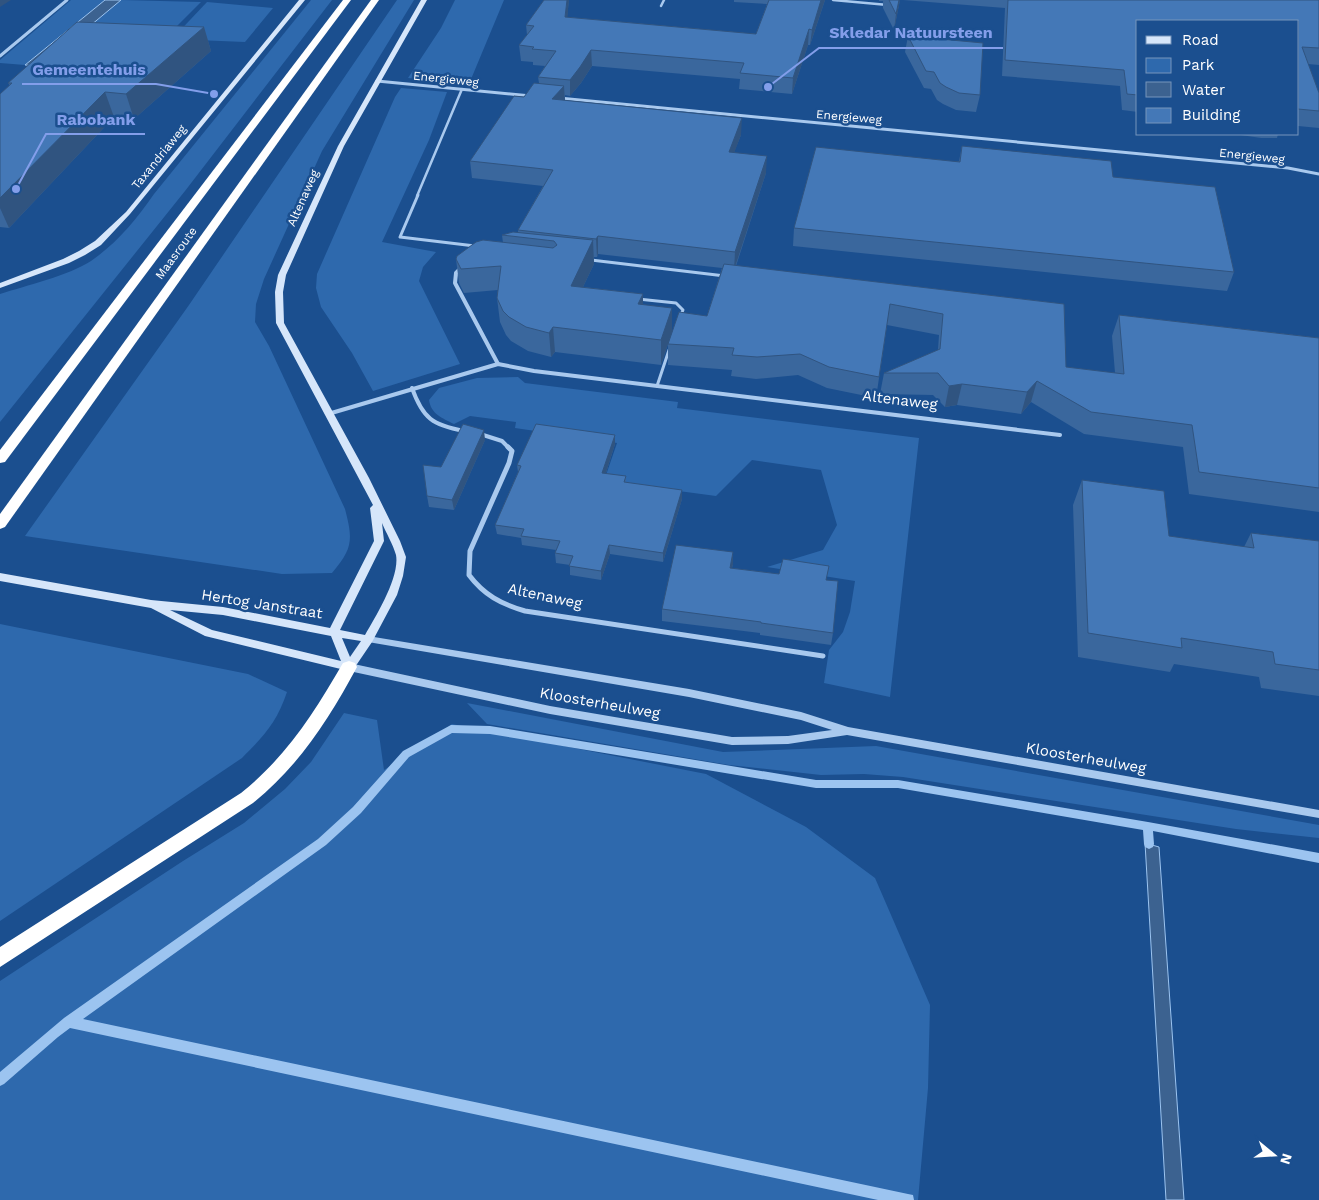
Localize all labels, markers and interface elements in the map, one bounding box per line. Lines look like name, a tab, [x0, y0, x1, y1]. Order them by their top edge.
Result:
callout: Skledar Natuursteen	[819, 17, 1003, 48]
legend	[1136, 20, 1299, 135]
text: Skledar Natuursteen	[829, 23, 993, 42]
text: Road	[1182, 31, 1219, 49]
callout: Gemeentehuis	[22, 53, 156, 84]
text: Park	[1182, 56, 1215, 74]
text: Gemeentehuis	[32, 60, 146, 79]
street label: Energieweg	[412, 69, 480, 89]
text: Water	[1182, 81, 1225, 99]
callout: Rabobank	[46, 103, 145, 134]
text: Building	[1182, 106, 1240, 124]
street label: Energieweg	[815, 107, 883, 127]
text: Rabobank	[57, 110, 136, 129]
street label: Taxandriaweg	[129, 122, 190, 192]
street label: Energieweg	[1218, 146, 1286, 166]
street label: Altenaweg	[284, 167, 322, 229]
street label: Maasroute	[152, 224, 200, 282]
street label: Altenaweg	[861, 386, 939, 414]
street label: Altenaweg	[506, 579, 584, 613]
street label: Hertog Janstraat	[200, 586, 325, 623]
street label: Kloosterheulweg	[538, 684, 662, 722]
street label: Kloosterheulweg	[1024, 739, 1148, 777]
north arrow	[1249, 1130, 1299, 1180]
text: N	[1277, 1152, 1296, 1166]

